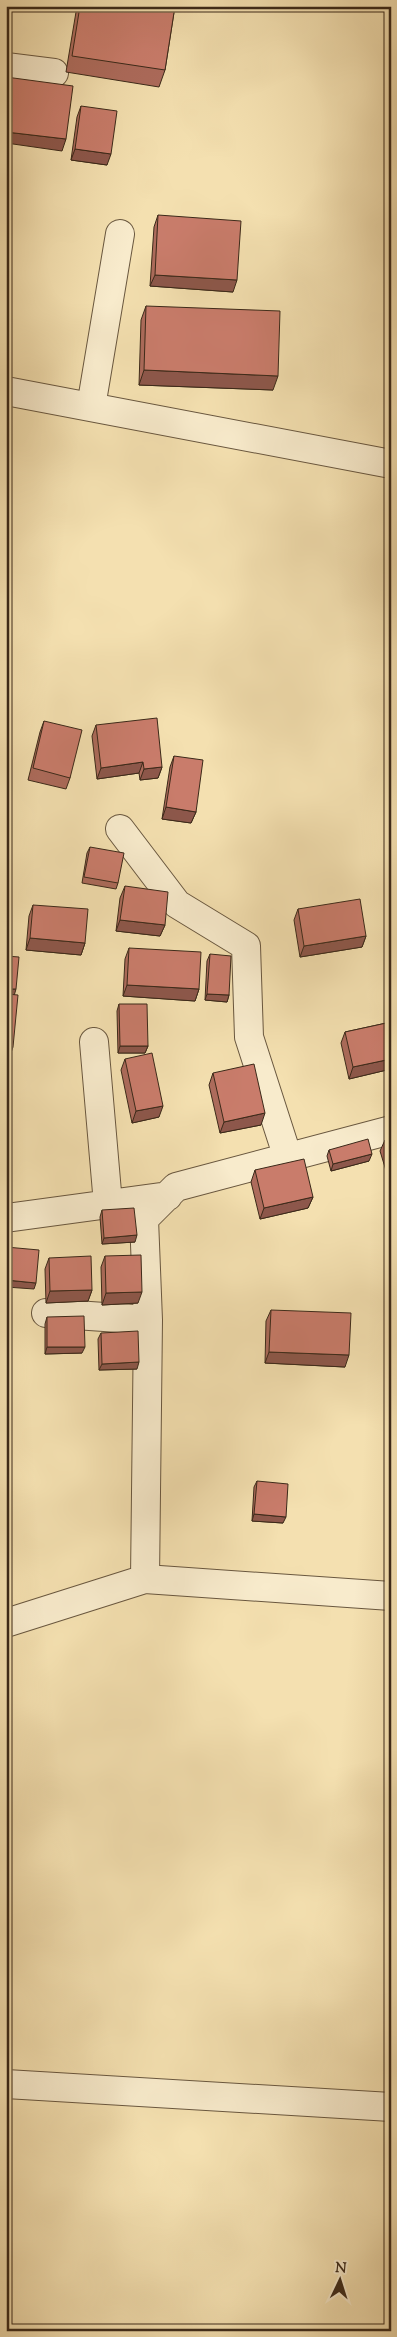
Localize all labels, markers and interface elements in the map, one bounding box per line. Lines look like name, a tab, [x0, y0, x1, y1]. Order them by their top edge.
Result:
north arrow	[314, 2254, 364, 2304]
text: N	[334, 2259, 347, 2279]

